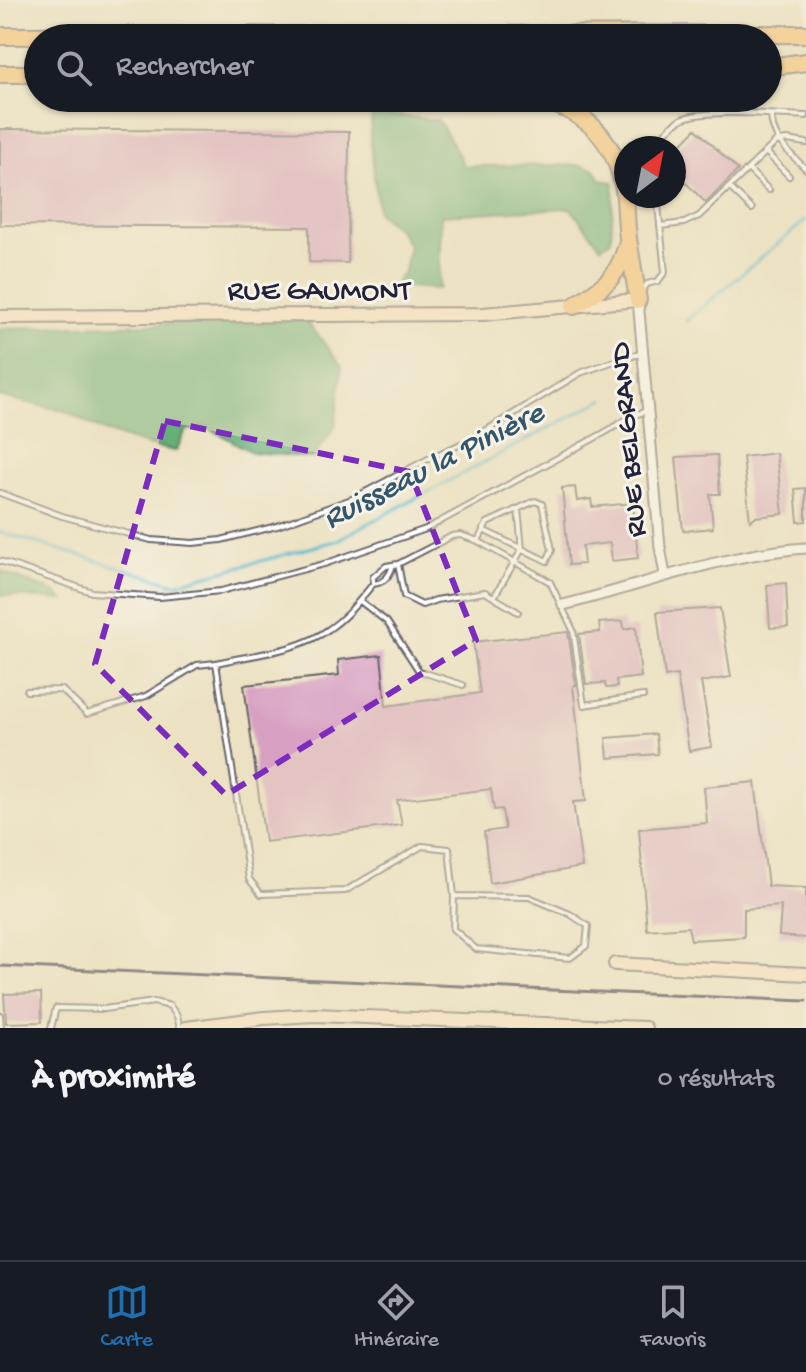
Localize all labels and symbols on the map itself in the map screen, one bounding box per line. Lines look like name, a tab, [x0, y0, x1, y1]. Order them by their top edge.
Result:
north arrow	[614, 136, 686, 208]
street label: RUE GAUMONT	[228, 276, 412, 311]
street label: RUE BELGRAND	[604, 340, 656, 538]
water label: Ruisseau la Pinière	[318, 395, 552, 539]

